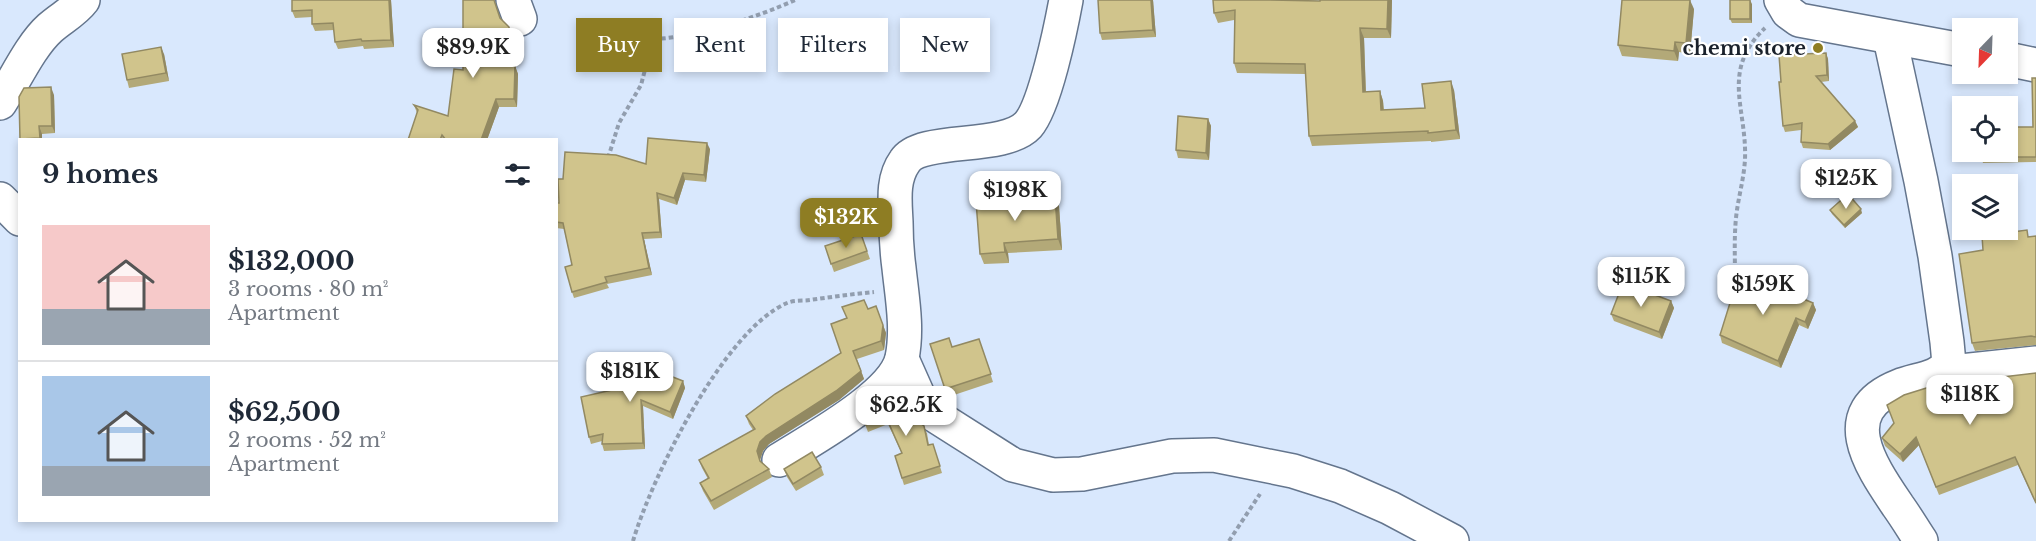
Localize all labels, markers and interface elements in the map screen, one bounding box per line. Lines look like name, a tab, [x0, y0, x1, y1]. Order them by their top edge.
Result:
chip: Buy	[576, 18, 662, 72]
chip: Rent	[674, 18, 766, 72]
chip: Filters	[778, 18, 888, 72]
chip: New	[900, 18, 990, 72]
north arrow	[1952, 18, 2018, 84]
map controls	[1952, 18, 2018, 240]
pin: $89.9K	[424, 28, 522, 79]
text: $89.9K	[436, 35, 510, 59]
place label: chemi store	[1682, 36, 1806, 60]
marker: chemi store	[1811, 41, 1825, 55]
button: locate	[1952, 96, 2018, 162]
text: 9 homes	[42, 158, 158, 190]
icon: filters	[501, 158, 534, 191]
pin: $125K	[1804, 159, 1888, 210]
text: $125K	[1815, 166, 1877, 190]
pin: $198K	[973, 171, 1057, 222]
button: layers	[1952, 174, 2018, 240]
text: $198K	[983, 178, 1047, 202]
pin: $132K	[804, 198, 888, 249]
text: $132K	[814, 205, 878, 229]
text: $132,000	[228, 245, 355, 277]
icon: home	[90, 249, 162, 321]
pin: $115K	[1599, 257, 1683, 308]
text: $115K	[1612, 264, 1670, 288]
pin: $159K	[1721, 265, 1805, 316]
text: $159K	[1731, 272, 1795, 296]
text: 3 rooms · 80 m²	[228, 277, 389, 301]
text: Apartment	[228, 301, 339, 325]
pin: $181K	[588, 352, 672, 403]
text: $181K	[600, 359, 660, 383]
pin: $118K	[1928, 375, 2012, 426]
text: $118K	[1940, 382, 2000, 406]
pin: $62.5K	[857, 386, 955, 437]
text: $62.5K	[870, 393, 942, 417]
text: $62,500	[228, 396, 341, 428]
icon: home	[90, 400, 162, 472]
text: 2 rooms · 52 m²	[228, 428, 386, 452]
text: Apartment	[228, 452, 339, 476]

